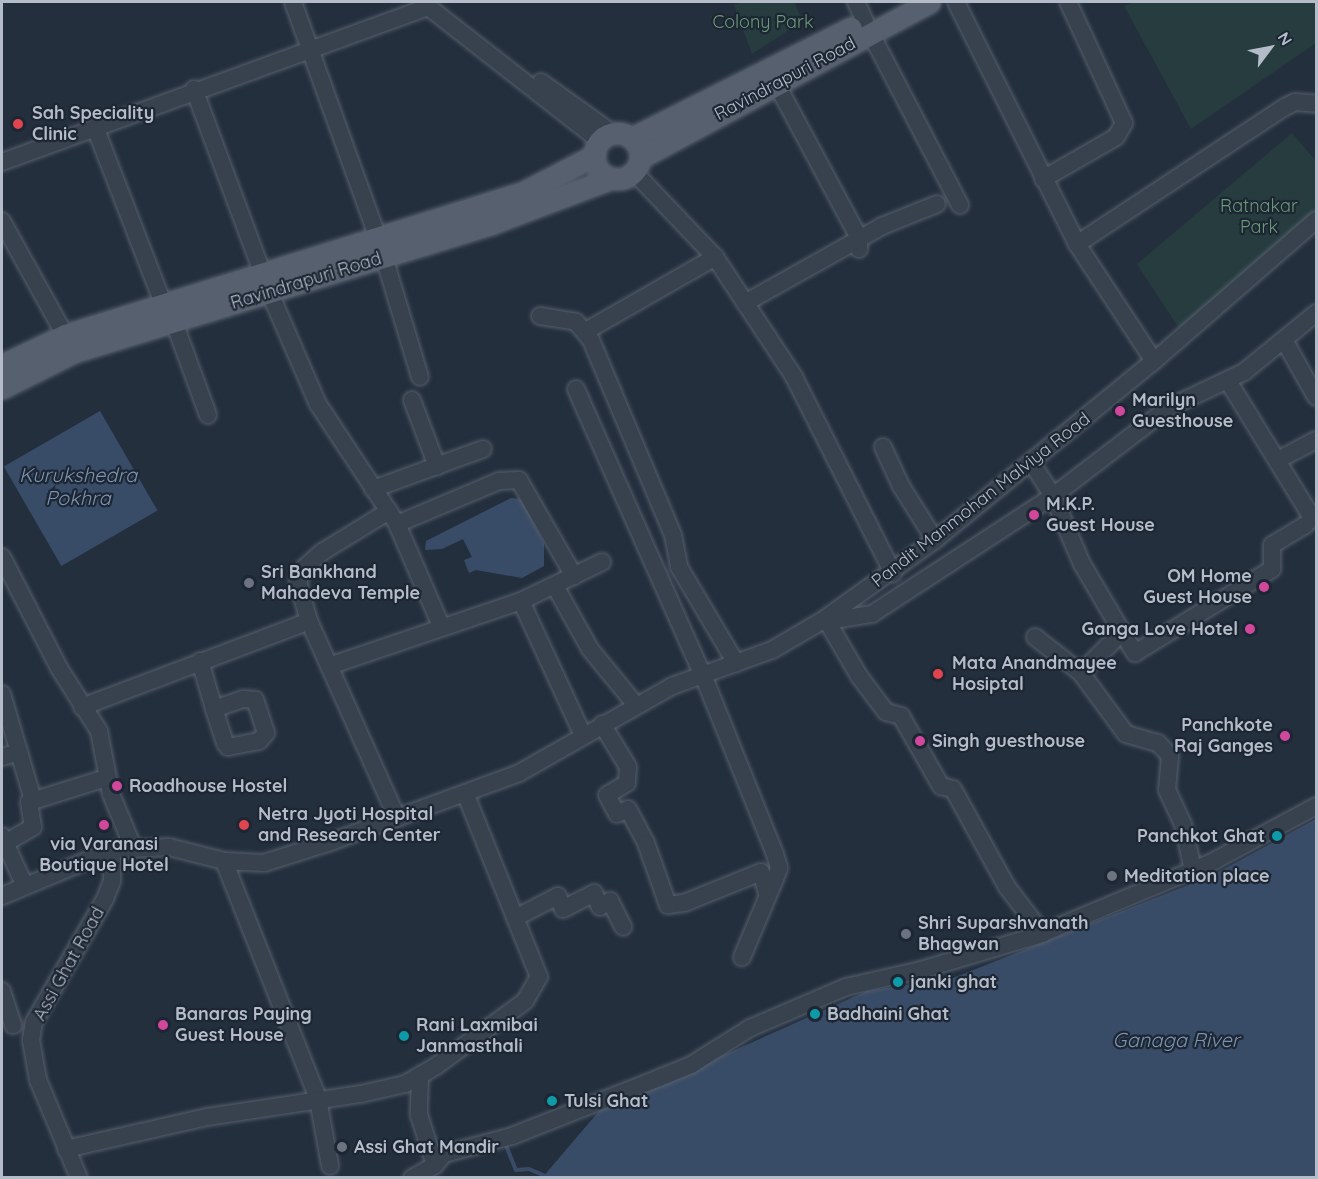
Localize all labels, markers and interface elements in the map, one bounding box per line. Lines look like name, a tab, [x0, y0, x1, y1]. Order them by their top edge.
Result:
park label: Colony Park	[712, 11, 814, 33]
north arrow	[1240, 18, 1300, 78]
text: N	[1274, 28, 1297, 49]
street label: Ravindrapuri Road	[711, 33, 859, 125]
place label: Sah Speciality Clinic	[32, 103, 154, 146]
marker: Sah Speciality Clinic	[9, 115, 27, 133]
park label: Ratnakar Park	[1220, 196, 1298, 238]
street label: Ravindrapuri Road	[228, 248, 384, 314]
place label: Marilyn Guesthouse	[1132, 390, 1233, 432]
marker: Marilyn Guesthouse	[1113, 404, 1127, 418]
street label: Pandit Manmohan Malviya Road	[867, 408, 1095, 592]
water label: Kurukshedra Pokhra	[19, 463, 137, 510]
place label: M.K.P. Guest House	[1046, 494, 1155, 536]
marker: M.K.P. Guest House	[1027, 508, 1041, 522]
place label: Sri Bankhand Mahadeva Temple	[261, 562, 420, 604]
place label: OM Home Guest House	[1143, 566, 1252, 608]
marker: Sri Bankhand Mahadeva Temple	[242, 576, 256, 590]
marker: OM Home Guest House	[1257, 580, 1271, 594]
place label: Ganga Love Hotel	[1082, 618, 1238, 640]
marker: Ganga Love Hotel	[1243, 622, 1257, 636]
place label: Mata Anandmayee Hosiptal	[952, 653, 1117, 696]
marker: Mata Anandmayee Hosiptal	[929, 665, 947, 683]
place label: Panchkote Raj Ganges	[1174, 715, 1273, 758]
marker: Panchkote Raj Ganges	[1278, 729, 1292, 743]
place label: Singh guesthouse	[932, 730, 1085, 752]
marker: Singh guesthouse	[913, 734, 927, 748]
place label: Roadhouse Hostel	[129, 775, 287, 797]
marker: Roadhouse Hostel	[110, 779, 124, 793]
place label: Netra Jyoti Hospital and Research Center	[258, 804, 441, 846]
marker: Netra Jyoti Hospital and Research Center	[235, 816, 253, 834]
marker: via Varanasi Boutique Hotel	[97, 818, 111, 832]
place label: Panchkot Ghat	[1137, 825, 1265, 847]
marker: Panchkot Ghat	[1270, 829, 1284, 843]
place label: via Varanasi Boutique Hotel	[39, 834, 169, 876]
place label: Meditation place	[1124, 865, 1270, 887]
marker: Meditation place	[1105, 869, 1119, 883]
street label: Assi Ghat Road	[29, 903, 109, 1025]
place label: Shri Suparshvanath Bhagwan	[918, 913, 1089, 956]
marker: Shri Suparshvanath Bhagwan	[899, 927, 913, 941]
place label: janki ghat	[910, 971, 997, 993]
marker: janki ghat	[891, 975, 905, 989]
place label: Badhaini Ghat	[827, 1003, 949, 1025]
place label: Banaras Paying Guest House	[175, 1004, 312, 1046]
marker: Badhaini Ghat	[808, 1007, 822, 1021]
place label: Rani Laxmibai Janmasthali	[416, 1015, 538, 1058]
marker: Banaras Paying Guest House	[156, 1018, 170, 1032]
water label: Ganaga River	[1112, 1027, 1240, 1051]
marker: Rani Laxmibai Janmasthali	[397, 1029, 411, 1043]
place label: Tulsi Ghat	[564, 1090, 648, 1112]
marker: Tulsi Ghat	[545, 1094, 559, 1108]
place label: Assi Ghat Mandir	[354, 1136, 499, 1158]
marker: Assi Ghat Mandir	[335, 1140, 349, 1154]

